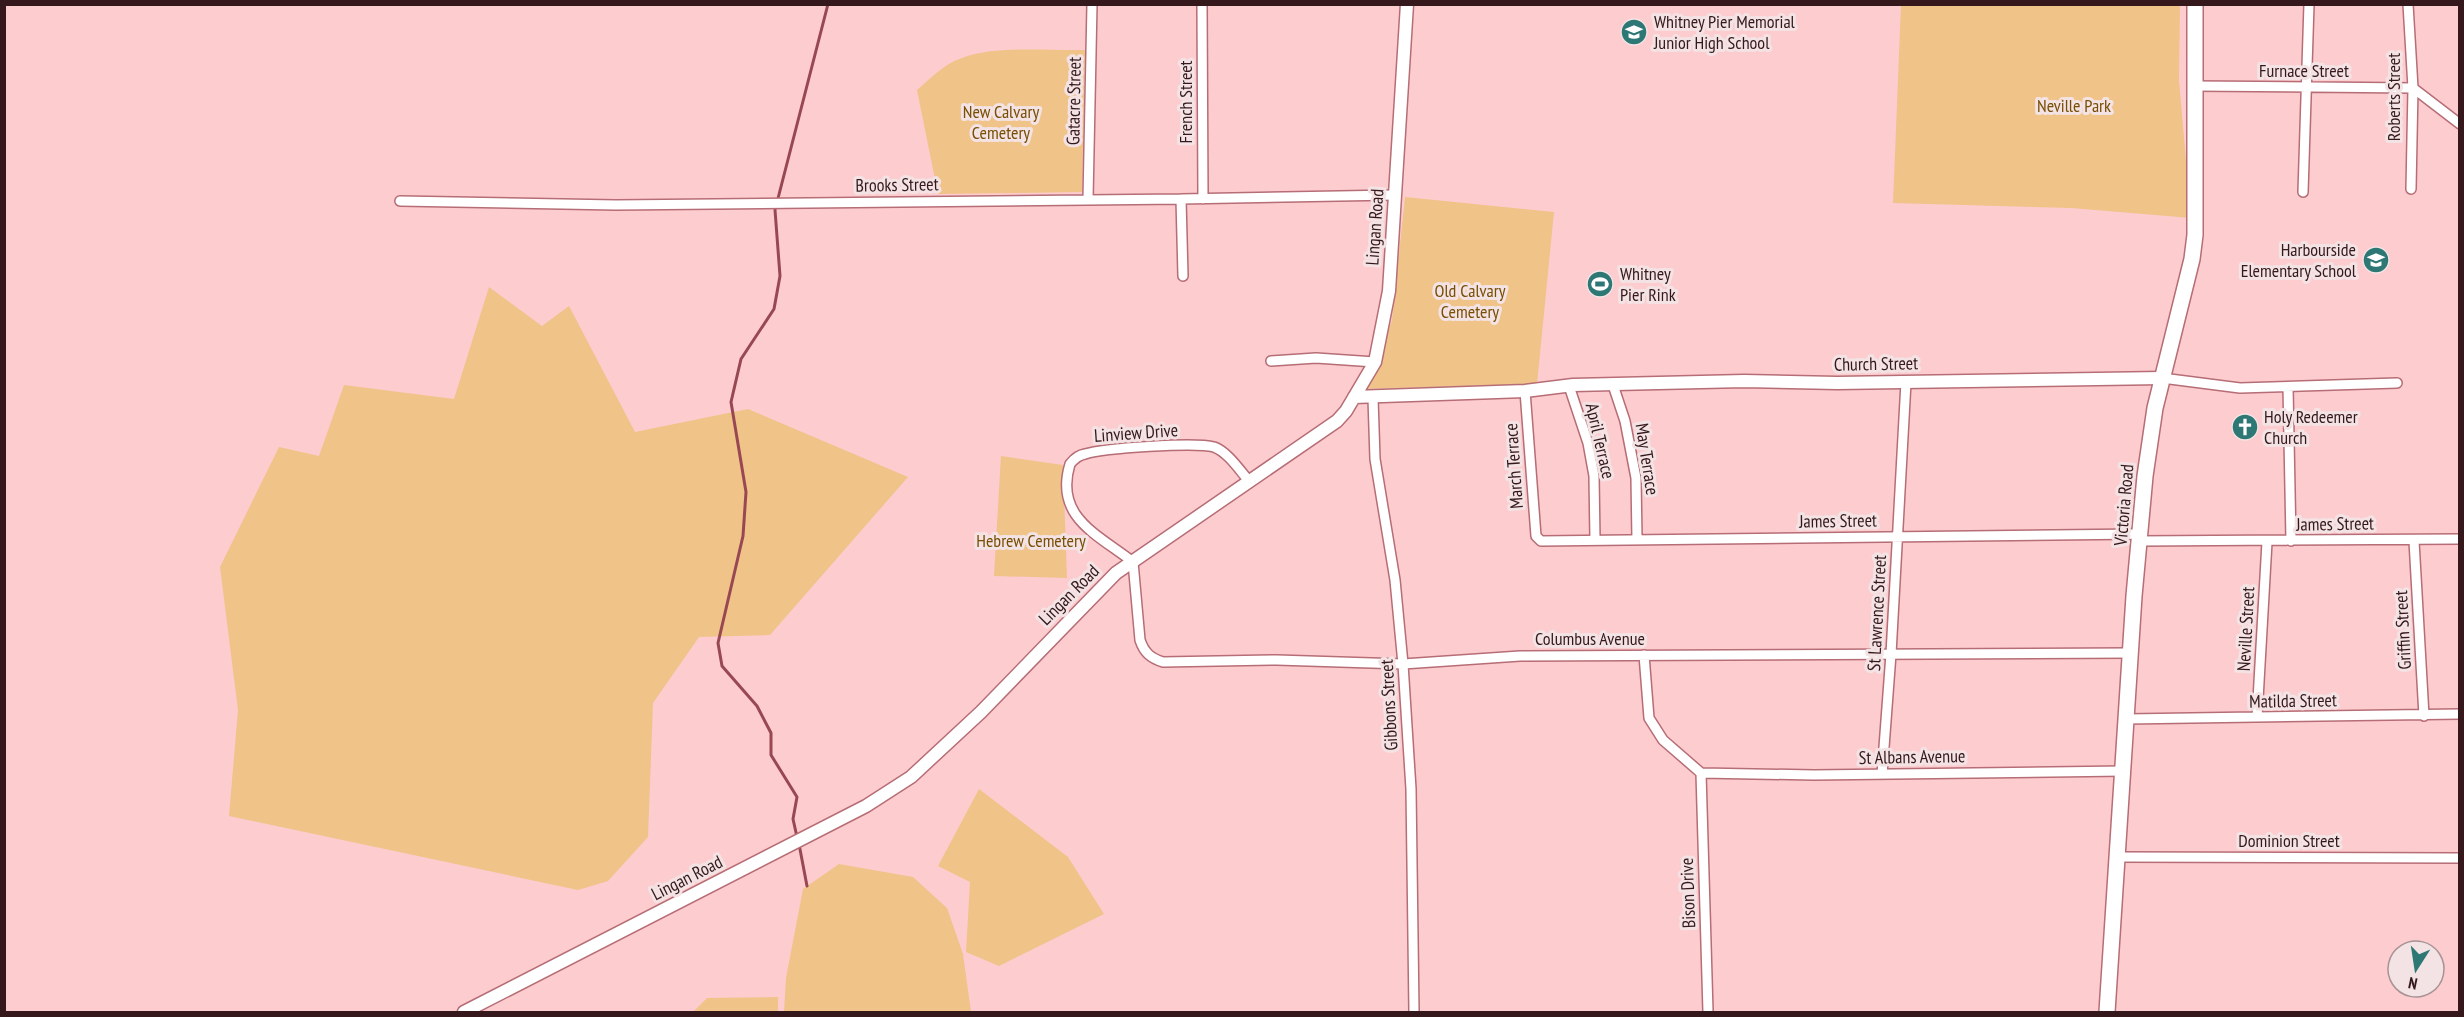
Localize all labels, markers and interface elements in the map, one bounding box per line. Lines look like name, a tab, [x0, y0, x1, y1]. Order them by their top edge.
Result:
place label: Whitney Pier Memorial Junior High School	[1653, 10, 1796, 54]
school or university icon: Whitney Pier Memorial Junior High School	[1619, 17, 1649, 47]
street label: Roberts Street	[2382, 53, 2405, 141]
street label: Gatacre Street	[1061, 57, 1086, 145]
street label: Furnace Street	[2259, 59, 2349, 82]
street label: French Street	[1174, 60, 1197, 144]
park label: Neville Park	[2037, 94, 2111, 117]
park label: New Calvary Cemetery	[963, 100, 1039, 144]
street label: Brooks Street	[855, 172, 939, 197]
street label: Lingan Road	[1360, 188, 1389, 266]
place label: Harbourside Elementary School	[2241, 238, 2357, 282]
school or university icon: Harbourside Elementary School	[2361, 245, 2391, 275]
place label: Whitney Pier Rink	[1620, 262, 1676, 306]
sports icon: Whitney Pier Rink	[1585, 269, 1615, 299]
park label: Old Calvary Cemetery	[1435, 279, 1506, 323]
street label: Church Street	[1834, 351, 1918, 376]
street label: April Terrace	[1581, 401, 1620, 481]
place label: Holy Redeemer Church	[2264, 405, 2358, 449]
church icon: Holy Redeemer Church	[2230, 412, 2260, 442]
street label: Linview Drive	[1093, 418, 1179, 447]
street label: May Terrace	[1630, 421, 1665, 497]
street label: March Terrace	[1499, 423, 1528, 509]
street label: Victoria Road	[2108, 463, 2139, 548]
street label: James Street	[1798, 508, 1877, 533]
street label: James Street	[2295, 511, 2374, 536]
park label: Hebrew Cemetery	[976, 529, 1086, 552]
street label: St Lawrence Street	[1862, 554, 1891, 672]
street label: Lingan Road	[1033, 559, 1104, 630]
street label: Neville Street	[2232, 586, 2259, 672]
street label: Griffin Street	[2389, 590, 2416, 670]
street label: Columbus Avenue	[1535, 627, 1645, 650]
street label: Gibbons Street	[1375, 659, 1402, 751]
street label: Matilda Street	[2249, 688, 2337, 713]
street label: St Albans Avenue	[1859, 744, 1965, 769]
street label: Dominion Street	[2238, 829, 2340, 852]
street label: Lingan Road	[647, 850, 726, 905]
street label: Bison Drive	[1675, 857, 1700, 929]
north arrow	[2386, 939, 2446, 999]
text: N	[2407, 973, 2419, 994]

